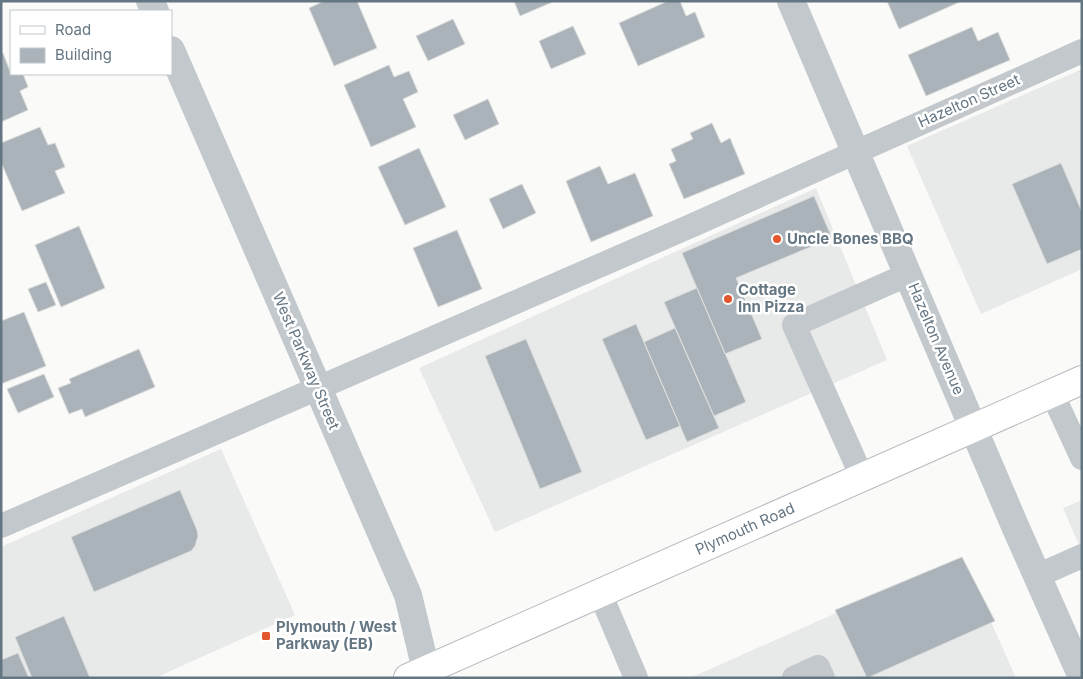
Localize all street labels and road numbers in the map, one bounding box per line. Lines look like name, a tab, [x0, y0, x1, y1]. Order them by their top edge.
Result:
street label: Hazelton Street	[915, 70, 1023, 131]
street label: Hazelton Avenue	[904, 280, 969, 398]
street label: West Parkway Street	[269, 289, 344, 432]
street label: Plymouth Road	[692, 498, 797, 559]

